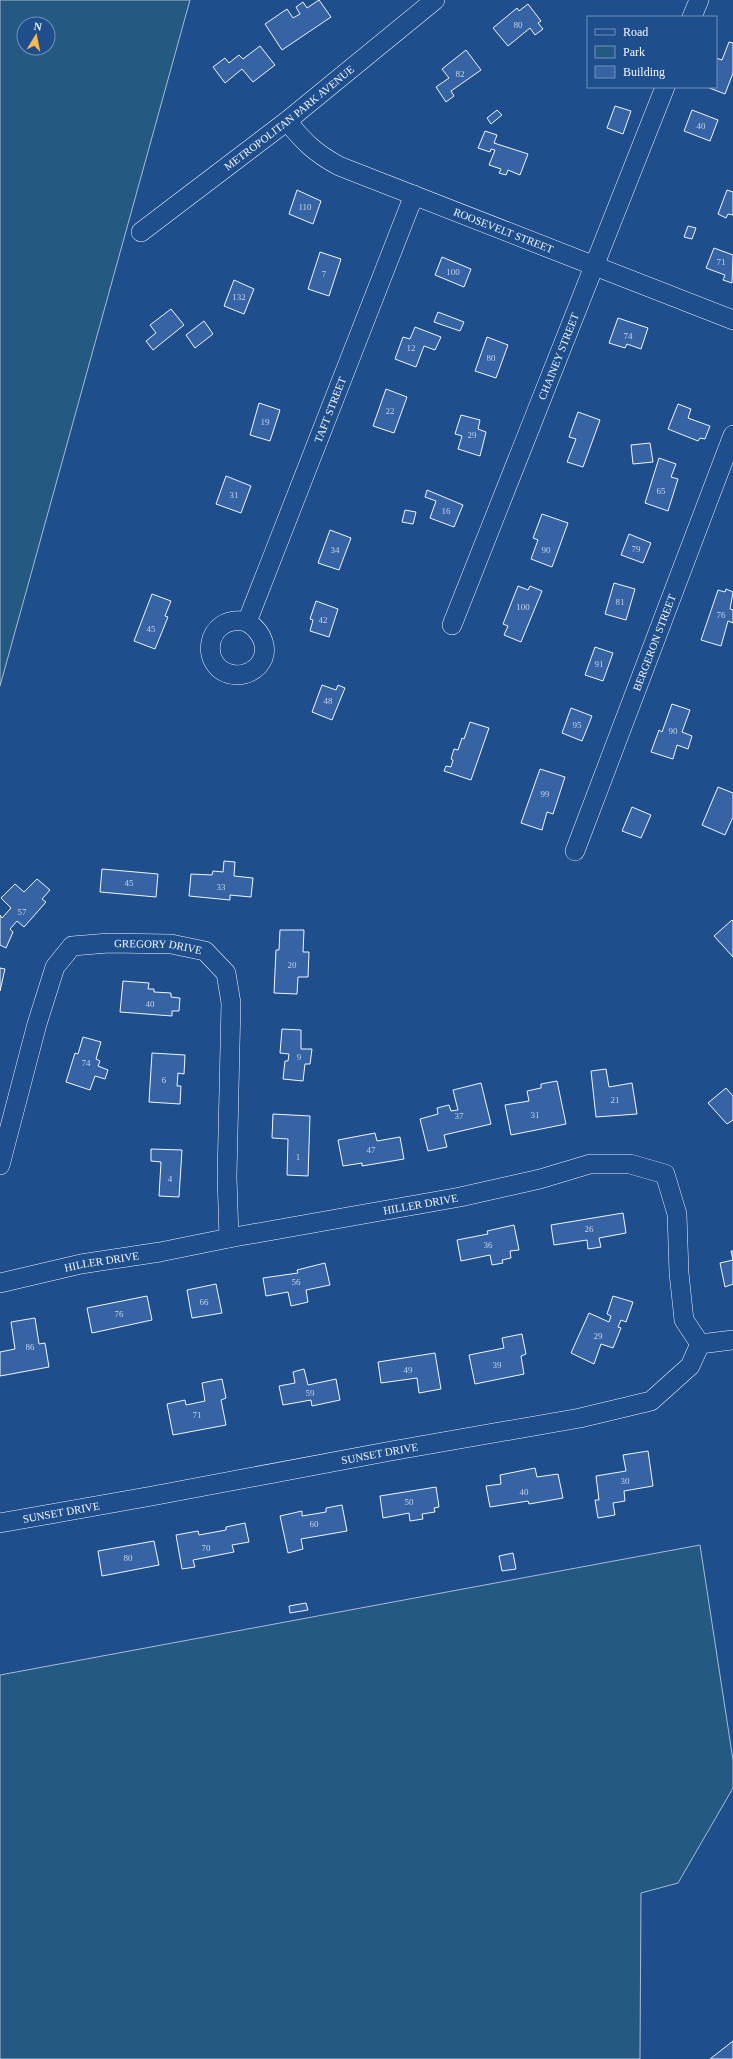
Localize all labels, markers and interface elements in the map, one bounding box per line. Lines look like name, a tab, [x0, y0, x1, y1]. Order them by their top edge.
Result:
north arrow	[16, 16, 56, 56]
legend	[587, 16, 717, 88]
text: N	[33, 20, 43, 33]
house number: 80	[514, 20, 523, 30]
text: Road	[623, 25, 648, 39]
text: Park	[623, 45, 645, 59]
street label: METROPOLITAN PARK AVENUE	[222, 63, 356, 173]
text: Building	[623, 65, 665, 79]
house number: 82	[456, 69, 465, 79]
house number: 40	[697, 121, 706, 131]
house number: 110	[298, 202, 312, 212]
street label: ROOSEVELT STREET	[452, 205, 555, 255]
house number: 71	[717, 257, 726, 267]
house number: 100	[446, 267, 460, 277]
house number: 7	[322, 269, 327, 279]
house number: 132	[232, 292, 246, 302]
street label: CHAINEY STREET	[536, 311, 581, 401]
house number: 74	[624, 331, 633, 341]
house number: 12	[407, 343, 416, 353]
house number: 80	[487, 353, 496, 363]
street label: TAFT STREET	[312, 375, 348, 444]
house number: 22	[386, 406, 395, 416]
house number: 19	[261, 417, 270, 427]
house number: 29	[468, 430, 477, 440]
house number: 65	[657, 486, 666, 496]
house number: 31	[230, 490, 239, 500]
house number: 16	[442, 506, 451, 516]
house number: 79	[632, 544, 641, 554]
house number: 34	[331, 545, 340, 555]
house number: 90	[542, 545, 551, 555]
street label: BERGERON STREET	[630, 592, 678, 693]
house number: 81	[616, 597, 625, 607]
house number: 100	[516, 602, 530, 612]
house number: 76	[717, 610, 726, 620]
house number: 42	[319, 615, 328, 625]
house number: 45	[147, 624, 156, 634]
house number: 91	[595, 659, 604, 669]
house number: 48	[324, 696, 333, 706]
house number: 95	[573, 720, 582, 730]
house number: 90	[669, 726, 678, 736]
house number: 99	[541, 789, 550, 799]
house number: 45	[125, 878, 134, 888]
house number: 33	[217, 882, 226, 892]
house number: 57	[18, 907, 27, 917]
street label: GREGORY DRIVE	[114, 937, 203, 956]
house number: 20	[288, 960, 297, 970]
house number: 40	[146, 999, 155, 1009]
house number: 9	[297, 1052, 302, 1062]
house number: 74	[82, 1058, 91, 1068]
house number: 6	[162, 1075, 167, 1085]
house number: 21	[611, 1095, 620, 1105]
house number: 31	[531, 1110, 540, 1120]
house number: 37	[455, 1111, 464, 1121]
house number: 47	[367, 1145, 376, 1155]
house number: 1	[296, 1152, 300, 1162]
house number: 4	[168, 1174, 173, 1184]
street label: HILLER DRIVE	[382, 1191, 459, 1217]
house number: 26	[585, 1224, 594, 1234]
house number: 36	[484, 1240, 493, 1250]
street label: HILLER DRIVE	[63, 1249, 140, 1274]
house number: 56	[292, 1277, 301, 1287]
house number: 66	[200, 1297, 209, 1307]
house number: 76	[115, 1309, 124, 1319]
house number: 29	[594, 1331, 603, 1341]
house number: 86	[26, 1342, 35, 1352]
house number: 39	[493, 1360, 502, 1370]
house number: 49	[404, 1365, 413, 1375]
house number: 59	[306, 1388, 315, 1398]
house number: 71	[193, 1410, 202, 1420]
street label: SUNSET DRIVE	[340, 1440, 419, 1466]
house number: 30	[621, 1476, 630, 1486]
house number: 40	[520, 1487, 529, 1497]
house number: 50	[405, 1497, 414, 1507]
street label: SUNSET DRIVE	[22, 1499, 101, 1525]
house number: 60	[310, 1519, 319, 1529]
house number: 70	[202, 1543, 211, 1553]
house number: 80	[124, 1553, 133, 1563]

